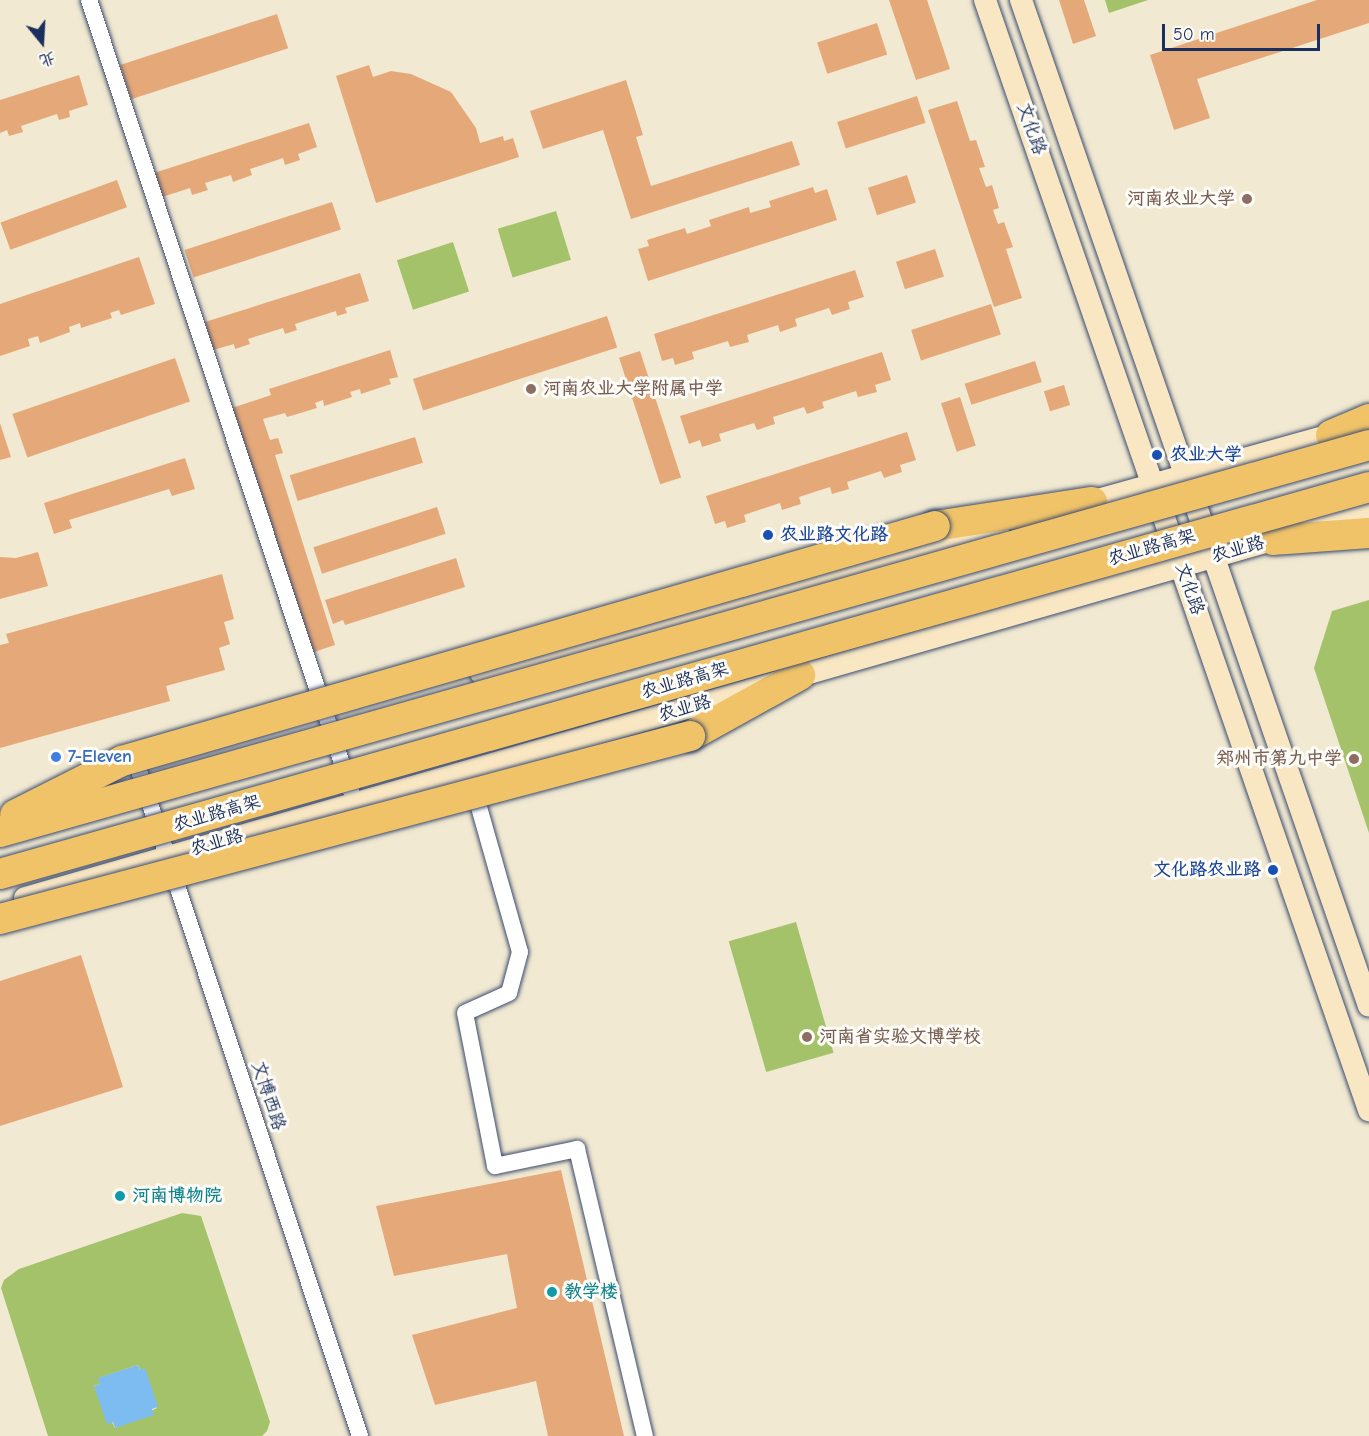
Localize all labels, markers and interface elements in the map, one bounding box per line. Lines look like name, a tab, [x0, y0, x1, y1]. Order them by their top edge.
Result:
north arrow	[12, 12, 72, 72]
scale bar	[1165, 12, 1322, 50]
text: 50 m	[1173, 24, 1215, 45]
text: 北	[37, 48, 58, 70]
street label: 文化路	[1012, 100, 1050, 158]
place label: 河南农业大学	[1127, 188, 1235, 210]
marker: 河南农业大学	[1240, 192, 1254, 206]
place label: 河南农业大学附属中学	[543, 378, 723, 400]
marker: 河南农业大学附属中学	[524, 382, 538, 396]
place label: 农业大学	[1170, 444, 1242, 466]
marker: 农业大学	[1148, 446, 1166, 464]
place label: 农业路文化路	[780, 524, 888, 546]
street label: 农业路高架	[1106, 525, 1198, 571]
marker: 农业路文化路	[761, 528, 775, 542]
street label: 农业路	[1209, 532, 1267, 568]
street label: 文化路	[1170, 560, 1208, 618]
street label: 农业路高架	[639, 658, 731, 704]
street label: 农业路	[656, 691, 714, 727]
place label: 7-Eleven	[68, 746, 132, 768]
place label: 郑州市第九中学	[1216, 748, 1342, 770]
marker: 7-Eleven	[49, 750, 63, 764]
marker: 郑州市第九中学	[1347, 752, 1361, 766]
street label: 农业路高架	[171, 791, 263, 837]
street label: 农业路	[188, 825, 246, 861]
place label: 文化路农业路	[1153, 859, 1261, 881]
marker: 文化路农业路	[1266, 863, 1280, 877]
place label: 河南省实验文博学校	[819, 1026, 981, 1048]
marker: 河南省实验文博学校	[800, 1030, 814, 1044]
street label: 文博西路	[247, 1058, 289, 1134]
place label: 河南博物院	[132, 1185, 222, 1207]
marker: 河南博物院	[113, 1189, 127, 1203]
place label: 教学楼	[564, 1281, 618, 1303]
marker: 教学楼	[545, 1285, 559, 1299]

